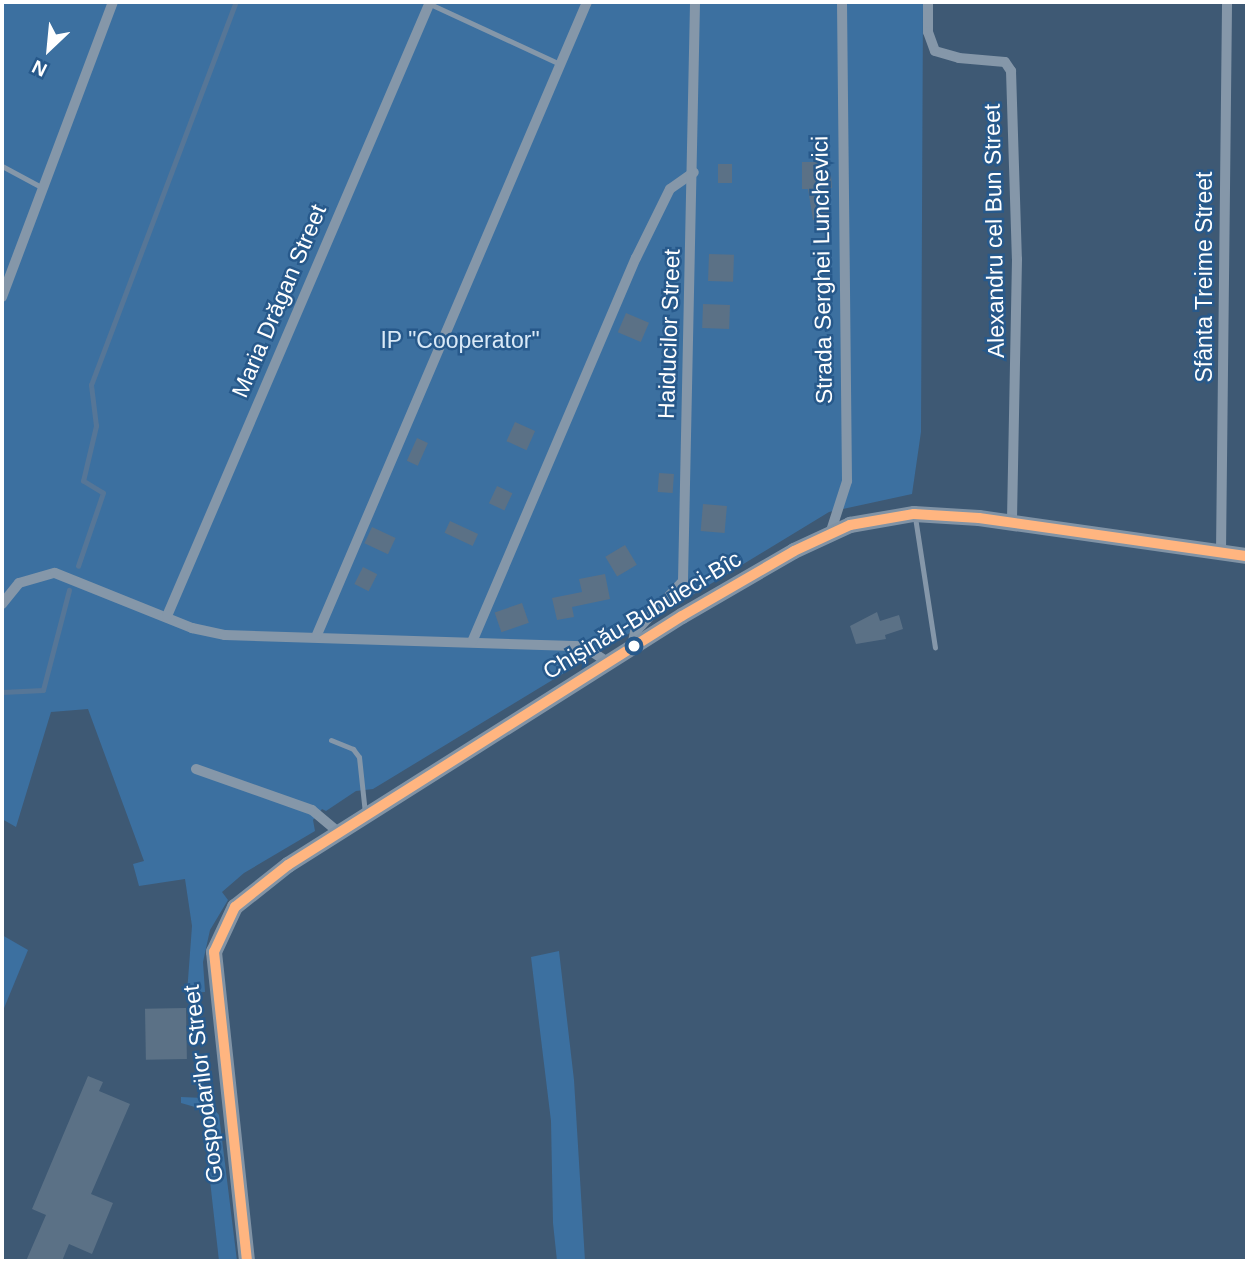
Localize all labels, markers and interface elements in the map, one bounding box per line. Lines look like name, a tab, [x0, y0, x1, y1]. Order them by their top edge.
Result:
north arrow	[14, 14, 84, 84]
text: N	[29, 56, 50, 81]
street label: Alexandru cel Bun Street	[978, 104, 1010, 358]
street label: Strada Serghei Lunchevici	[806, 136, 838, 404]
street label: Sfânta Treime Street	[1190, 171, 1218, 383]
street label: Maria Drăgan Street	[226, 200, 332, 402]
street label: Haiducilor Street	[652, 249, 686, 419]
park label: IP "Cooperator"	[380, 326, 540, 354]
street label: Chișinău-Bubuieci-Bîc	[538, 545, 746, 685]
unlabelled marker	[627, 639, 641, 653]
street label: Gospodarilor Street	[177, 983, 229, 1185]

